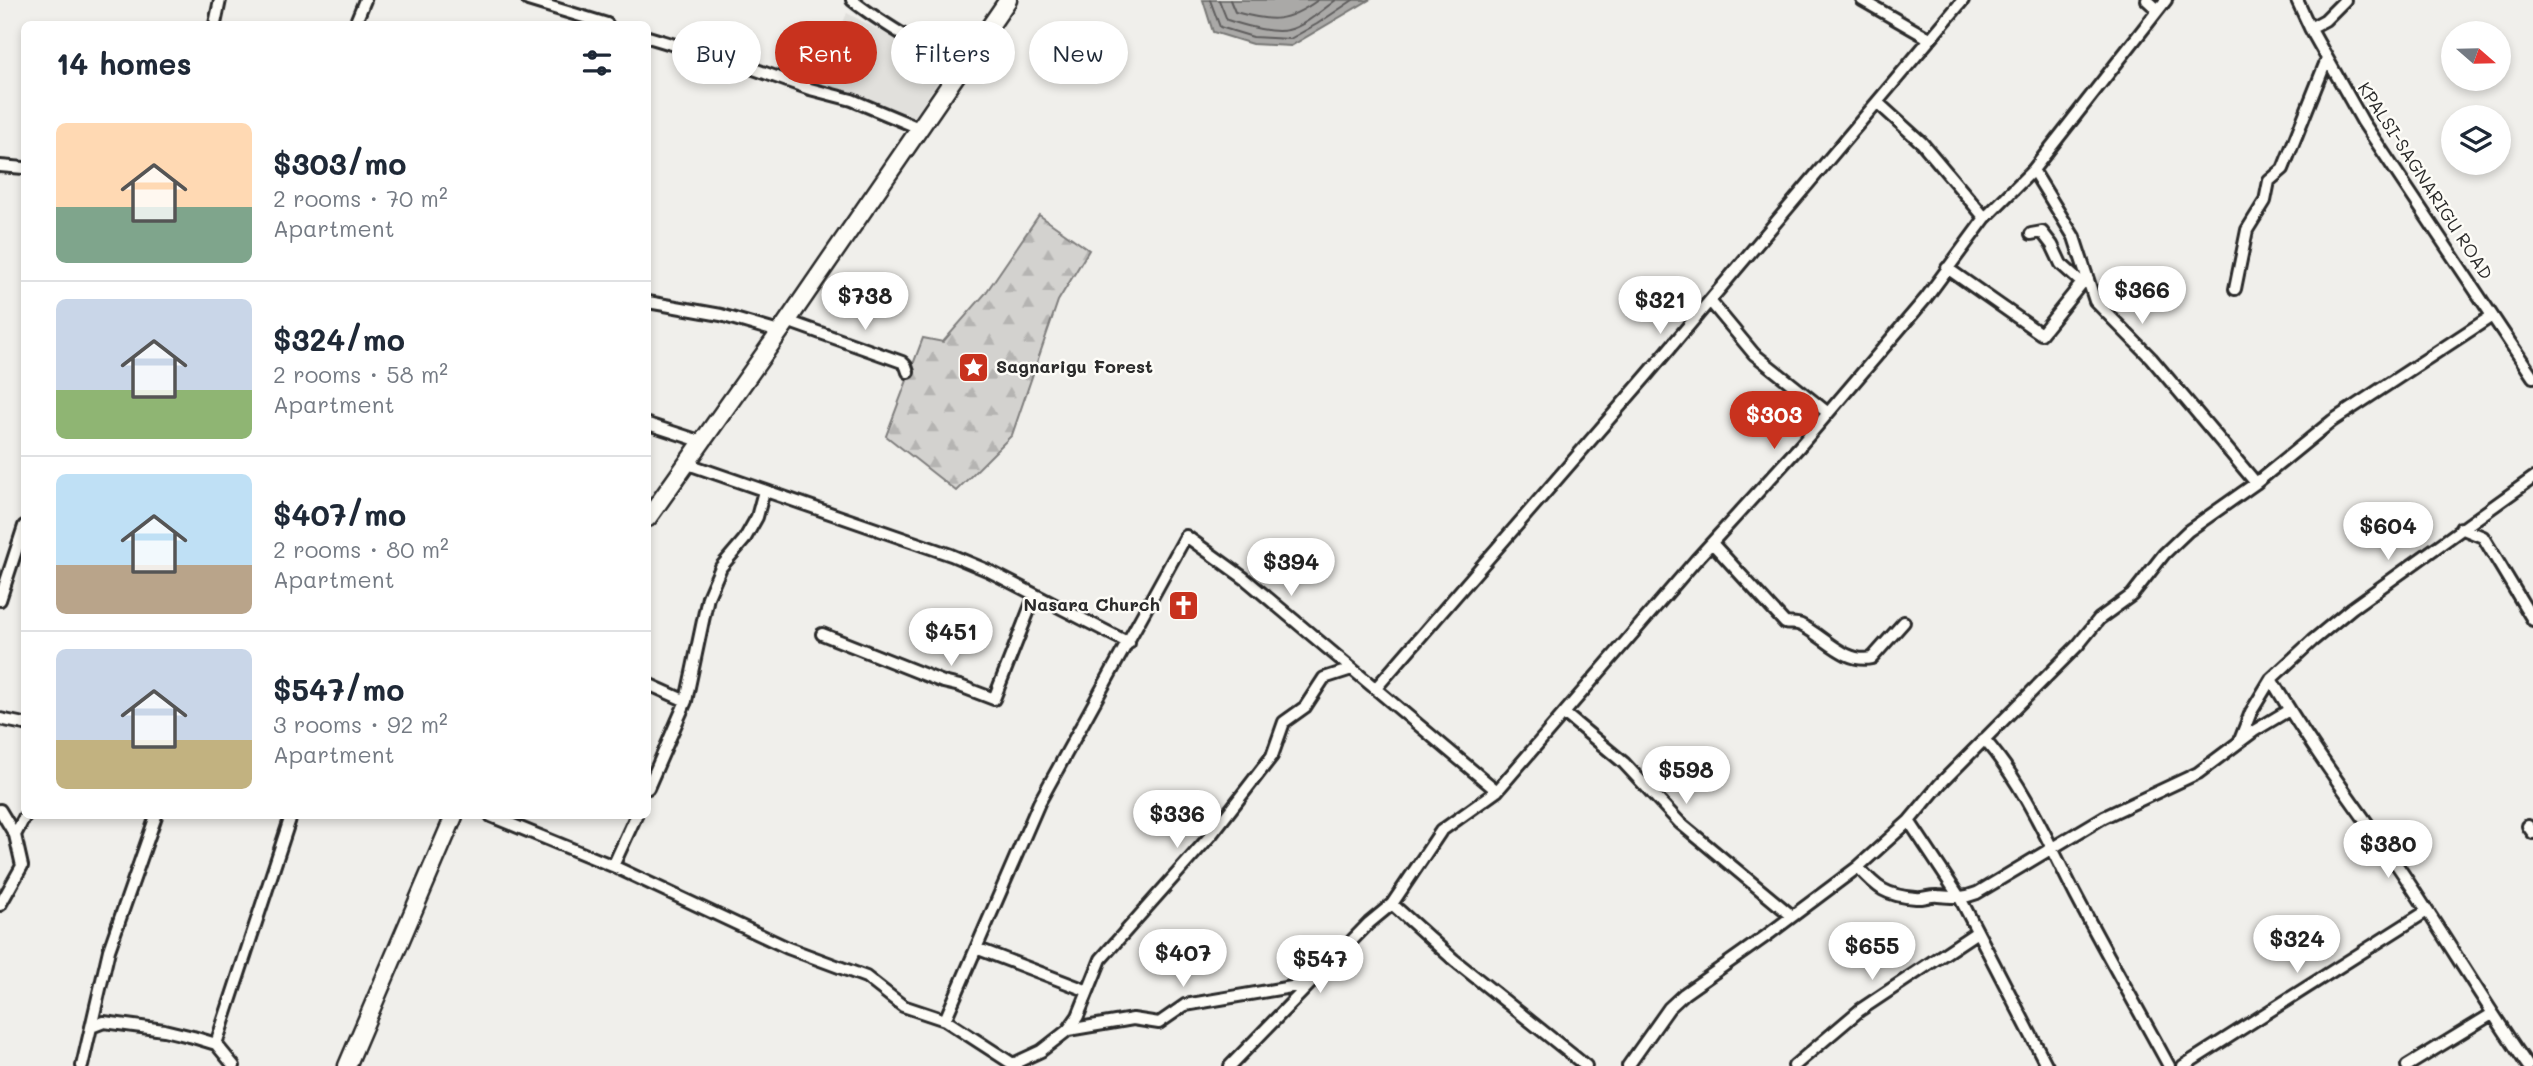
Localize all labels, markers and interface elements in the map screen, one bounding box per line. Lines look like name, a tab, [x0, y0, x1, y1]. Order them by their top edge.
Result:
chip: Buy	[672, 21, 761, 84]
chip: Rent	[775, 21, 877, 84]
chip: Filters	[891, 21, 1015, 84]
chip: New	[1029, 21, 1128, 84]
north arrow	[2441, 21, 2511, 91]
map controls	[2441, 21, 2511, 175]
text: 14 homes	[56, 43, 192, 83]
icon: filters	[578, 44, 616, 82]
street label: KPALSI-SAGNARIGU ROAD	[2353, 77, 2499, 284]
button: layers	[2441, 105, 2511, 175]
text: $303/mo	[273, 143, 406, 183]
icon: home	[112, 151, 196, 235]
text: 2 rooms · 70 m²	[273, 183, 448, 213]
text: Apartment	[273, 213, 395, 243]
pin: $366	[2101, 266, 2183, 326]
pin: $738	[824, 272, 906, 332]
text: $366	[2114, 274, 2170, 304]
pin: $321	[1619, 276, 1701, 336]
text: $738	[837, 280, 893, 310]
text: $321	[1634, 284, 1686, 314]
text: $324/mo	[273, 319, 405, 359]
icon: home	[112, 327, 196, 411]
place icon: Sagnarigu Forest	[956, 350, 990, 384]
place label: Sagnarigu Forest	[996, 354, 1153, 378]
text: 2 rooms · 58 m²	[273, 359, 448, 389]
text: Apartment	[273, 389, 395, 419]
pin: $303	[1733, 392, 1815, 451]
text: $303	[1746, 399, 1802, 429]
text: $407/mo	[273, 494, 406, 534]
icon: home	[112, 502, 196, 586]
pin: $604	[2347, 503, 2429, 562]
text: $604	[2359, 510, 2417, 540]
text: 2 rooms · 80 m²	[273, 534, 449, 564]
pin: $394	[1250, 538, 1332, 598]
text: $394	[1263, 546, 1319, 576]
text: Apartment	[273, 564, 395, 594]
church icon: Nasara Church	[1166, 588, 1200, 622]
place label: Nasara Church	[1024, 592, 1160, 616]
pin: $451	[910, 608, 992, 668]
text: $451	[925, 616, 977, 646]
text: $547/mo	[273, 669, 404, 709]
icon: home	[112, 677, 196, 761]
text: 3 rooms · 92 m²	[273, 709, 448, 739]
text: Apartment	[273, 739, 395, 769]
pin: $598	[1645, 746, 1727, 806]
text: $598	[1658, 754, 1714, 784]
pin: $336	[1136, 790, 1218, 850]
text: $336	[1149, 798, 1205, 828]
pin: $380	[2347, 820, 2429, 880]
text: $380	[2359, 828, 2417, 858]
pin: $324	[2256, 916, 2338, 975]
pin: $655	[1831, 922, 1913, 982]
text: $324	[2269, 923, 2325, 953]
pin: $407	[1142, 930, 1224, 989]
text: $655	[1845, 930, 1900, 960]
pin: $547	[1279, 936, 1361, 995]
text: $407	[1155, 937, 1211, 967]
text: $547	[1292, 943, 1348, 973]

